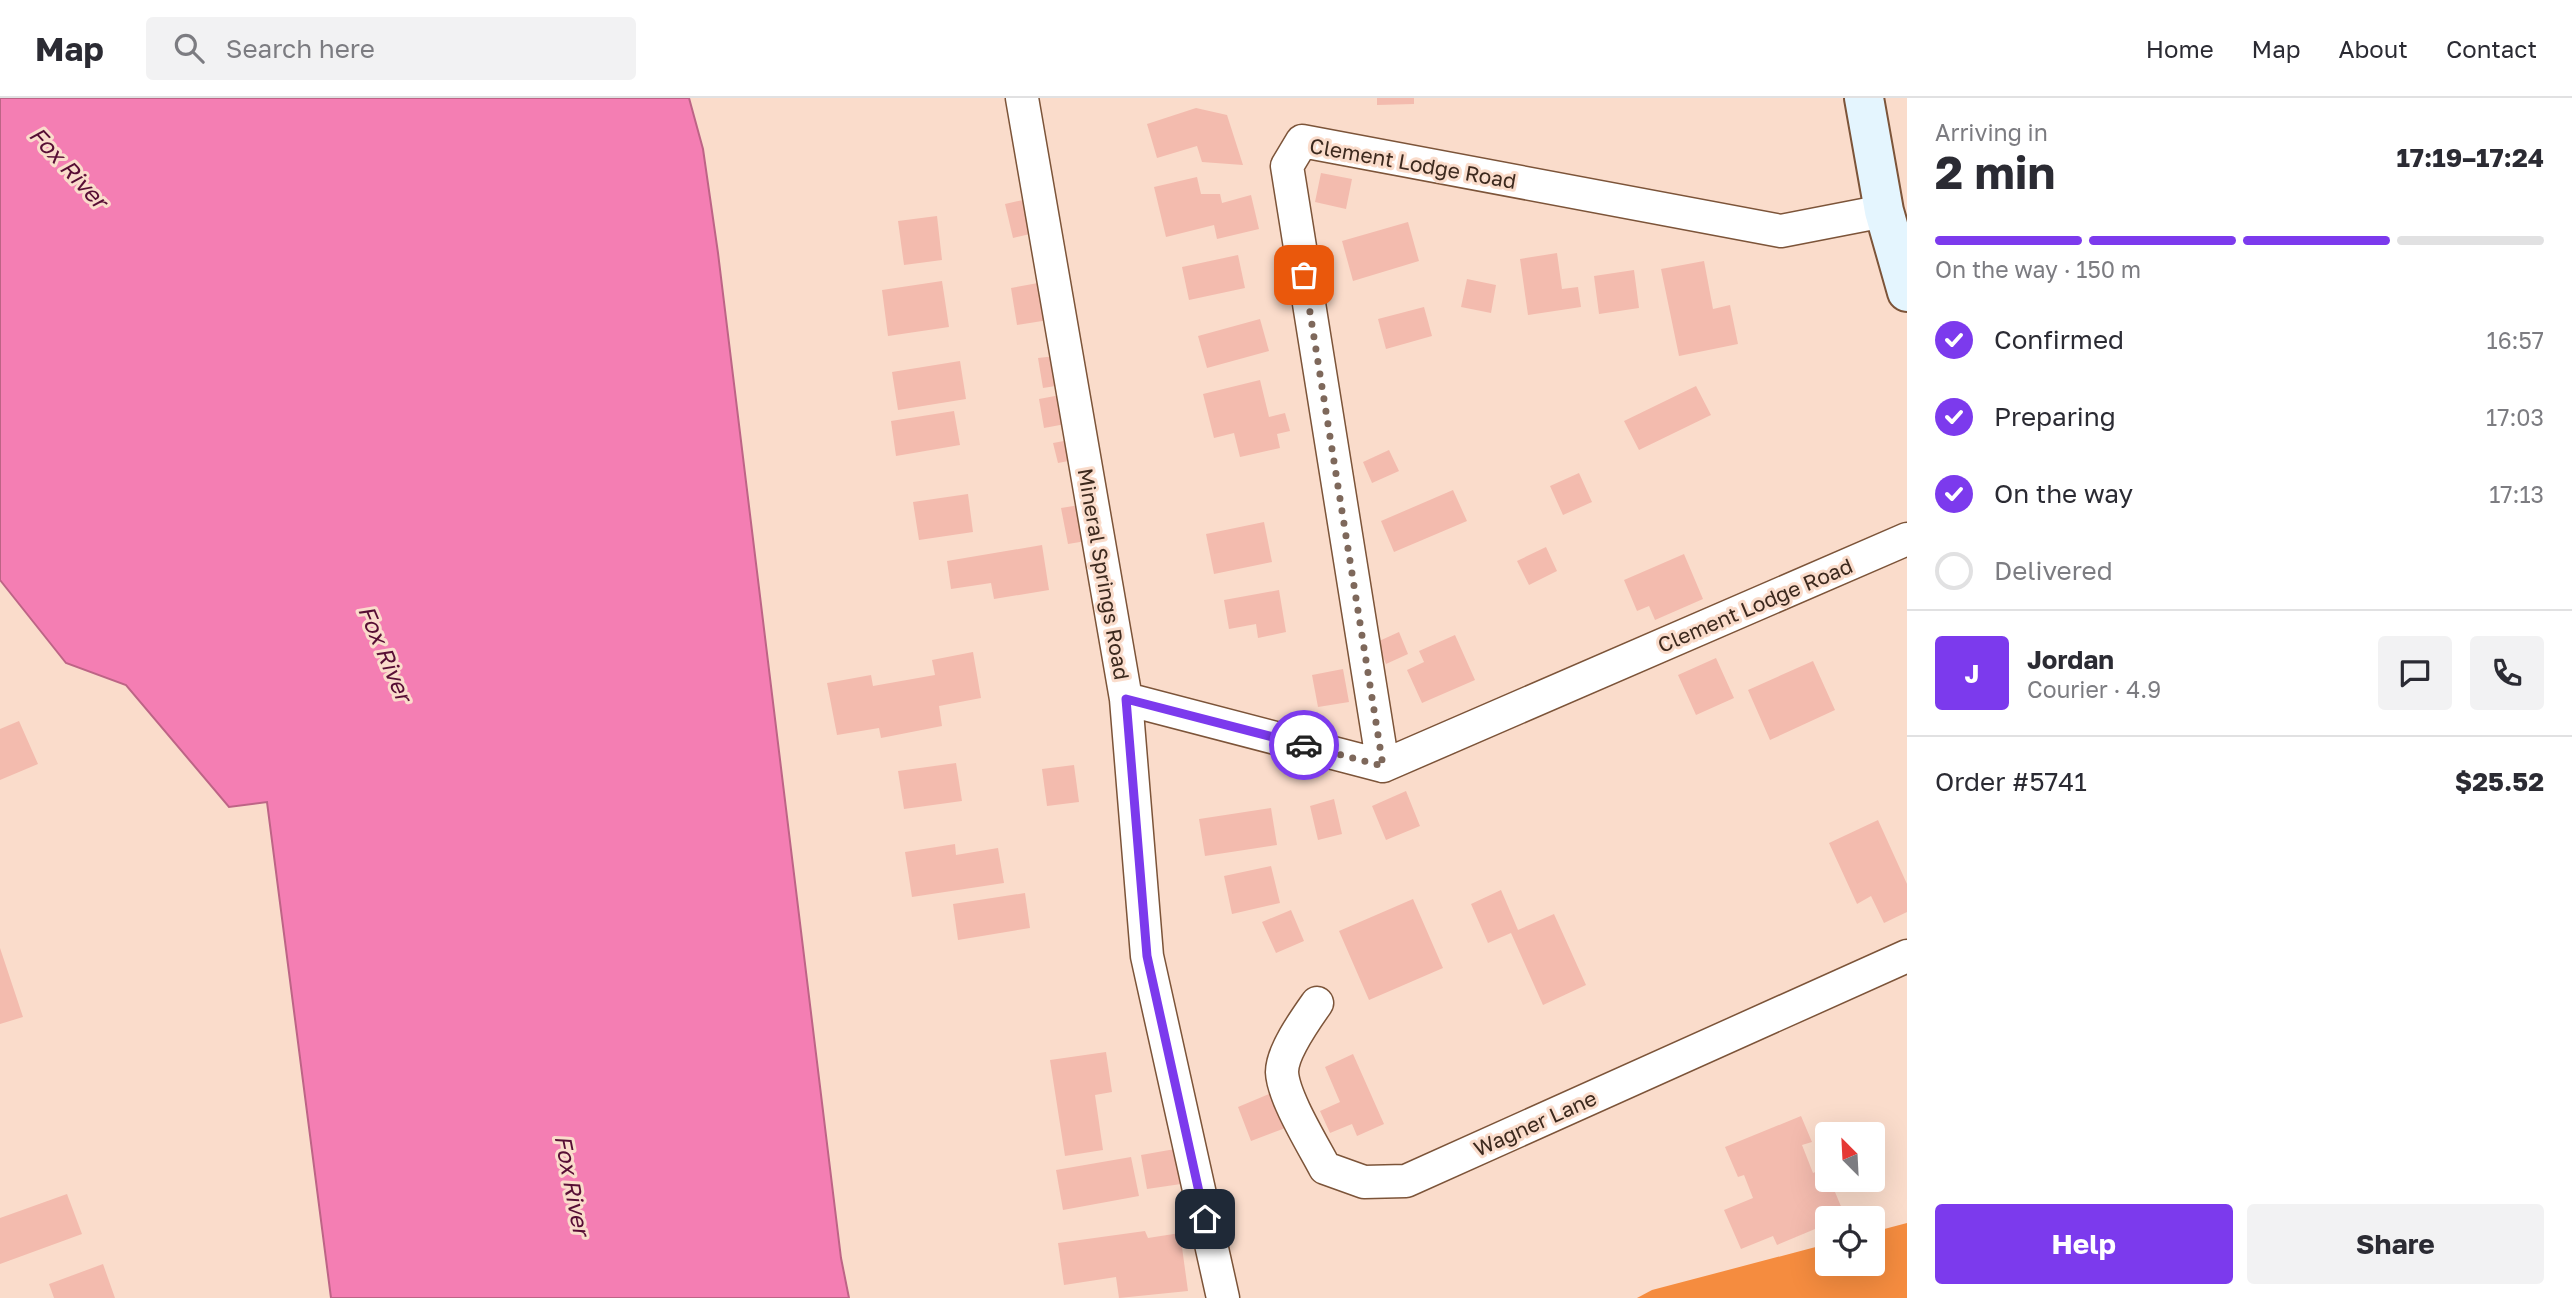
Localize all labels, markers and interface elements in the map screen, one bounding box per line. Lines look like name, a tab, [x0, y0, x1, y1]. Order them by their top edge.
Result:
search box	[146, 17, 636, 80]
text: Map	[35, 29, 104, 68]
icon: search	[170, 29, 208, 67]
text: Search here	[226, 33, 375, 64]
text: Home	[2146, 34, 2214, 63]
text: Map	[2252, 34, 2301, 63]
text: About	[2339, 34, 2408, 63]
text: Contact	[2446, 34, 2537, 63]
text: Arriving in	[1935, 118, 2048, 146]
water label: Fox River	[24, 120, 116, 216]
street label: Clement Lodge Road	[1308, 132, 1518, 194]
text: 17:19–17:24	[2396, 142, 2544, 173]
text: 2 min	[1935, 144, 2055, 199]
pin	[1274, 245, 1334, 305]
text: On the way · 150 m	[1935, 255, 2141, 283]
icon: bag	[1285, 256, 1323, 294]
icon: check	[1935, 321, 1973, 359]
text: Confirmed	[1994, 324, 2124, 355]
text: 16:57	[2487, 326, 2544, 354]
icon: check	[1935, 398, 1973, 436]
text: Preparing	[1994, 401, 2116, 432]
text: 17:03	[2486, 403, 2544, 431]
street label: Mineral Springs Road	[1073, 466, 1135, 682]
icon: check	[1935, 475, 1973, 513]
text: On the way	[1994, 478, 2133, 509]
text: 17:13	[2489, 480, 2544, 508]
street label: Clement Lodge Road	[1654, 552, 1856, 658]
text: Delivered	[1994, 555, 2113, 586]
water label: Fox River	[353, 601, 420, 708]
button: chat	[2378, 636, 2452, 710]
button: phone	[2470, 636, 2544, 710]
text: Jordan	[2027, 644, 2114, 675]
text: J	[1965, 658, 1979, 689]
text: Courier · 4.9	[2027, 675, 2161, 703]
courier	[1269, 710, 1339, 780]
icon: car	[1285, 726, 1323, 764]
text: Order #5741	[1935, 766, 2087, 797]
text: $25.52	[2455, 766, 2544, 797]
street label: Wagner Lane	[1470, 1084, 1600, 1162]
north arrow	[1815, 1122, 1885, 1192]
map controls	[1815, 1122, 1885, 1276]
water label: Fox River	[550, 1132, 597, 1241]
pin	[1175, 1189, 1235, 1249]
icon: home	[1186, 1200, 1224, 1238]
button: Help	[1935, 1204, 2233, 1284]
button: Share	[2247, 1204, 2544, 1284]
button: locate	[1815, 1206, 1885, 1276]

